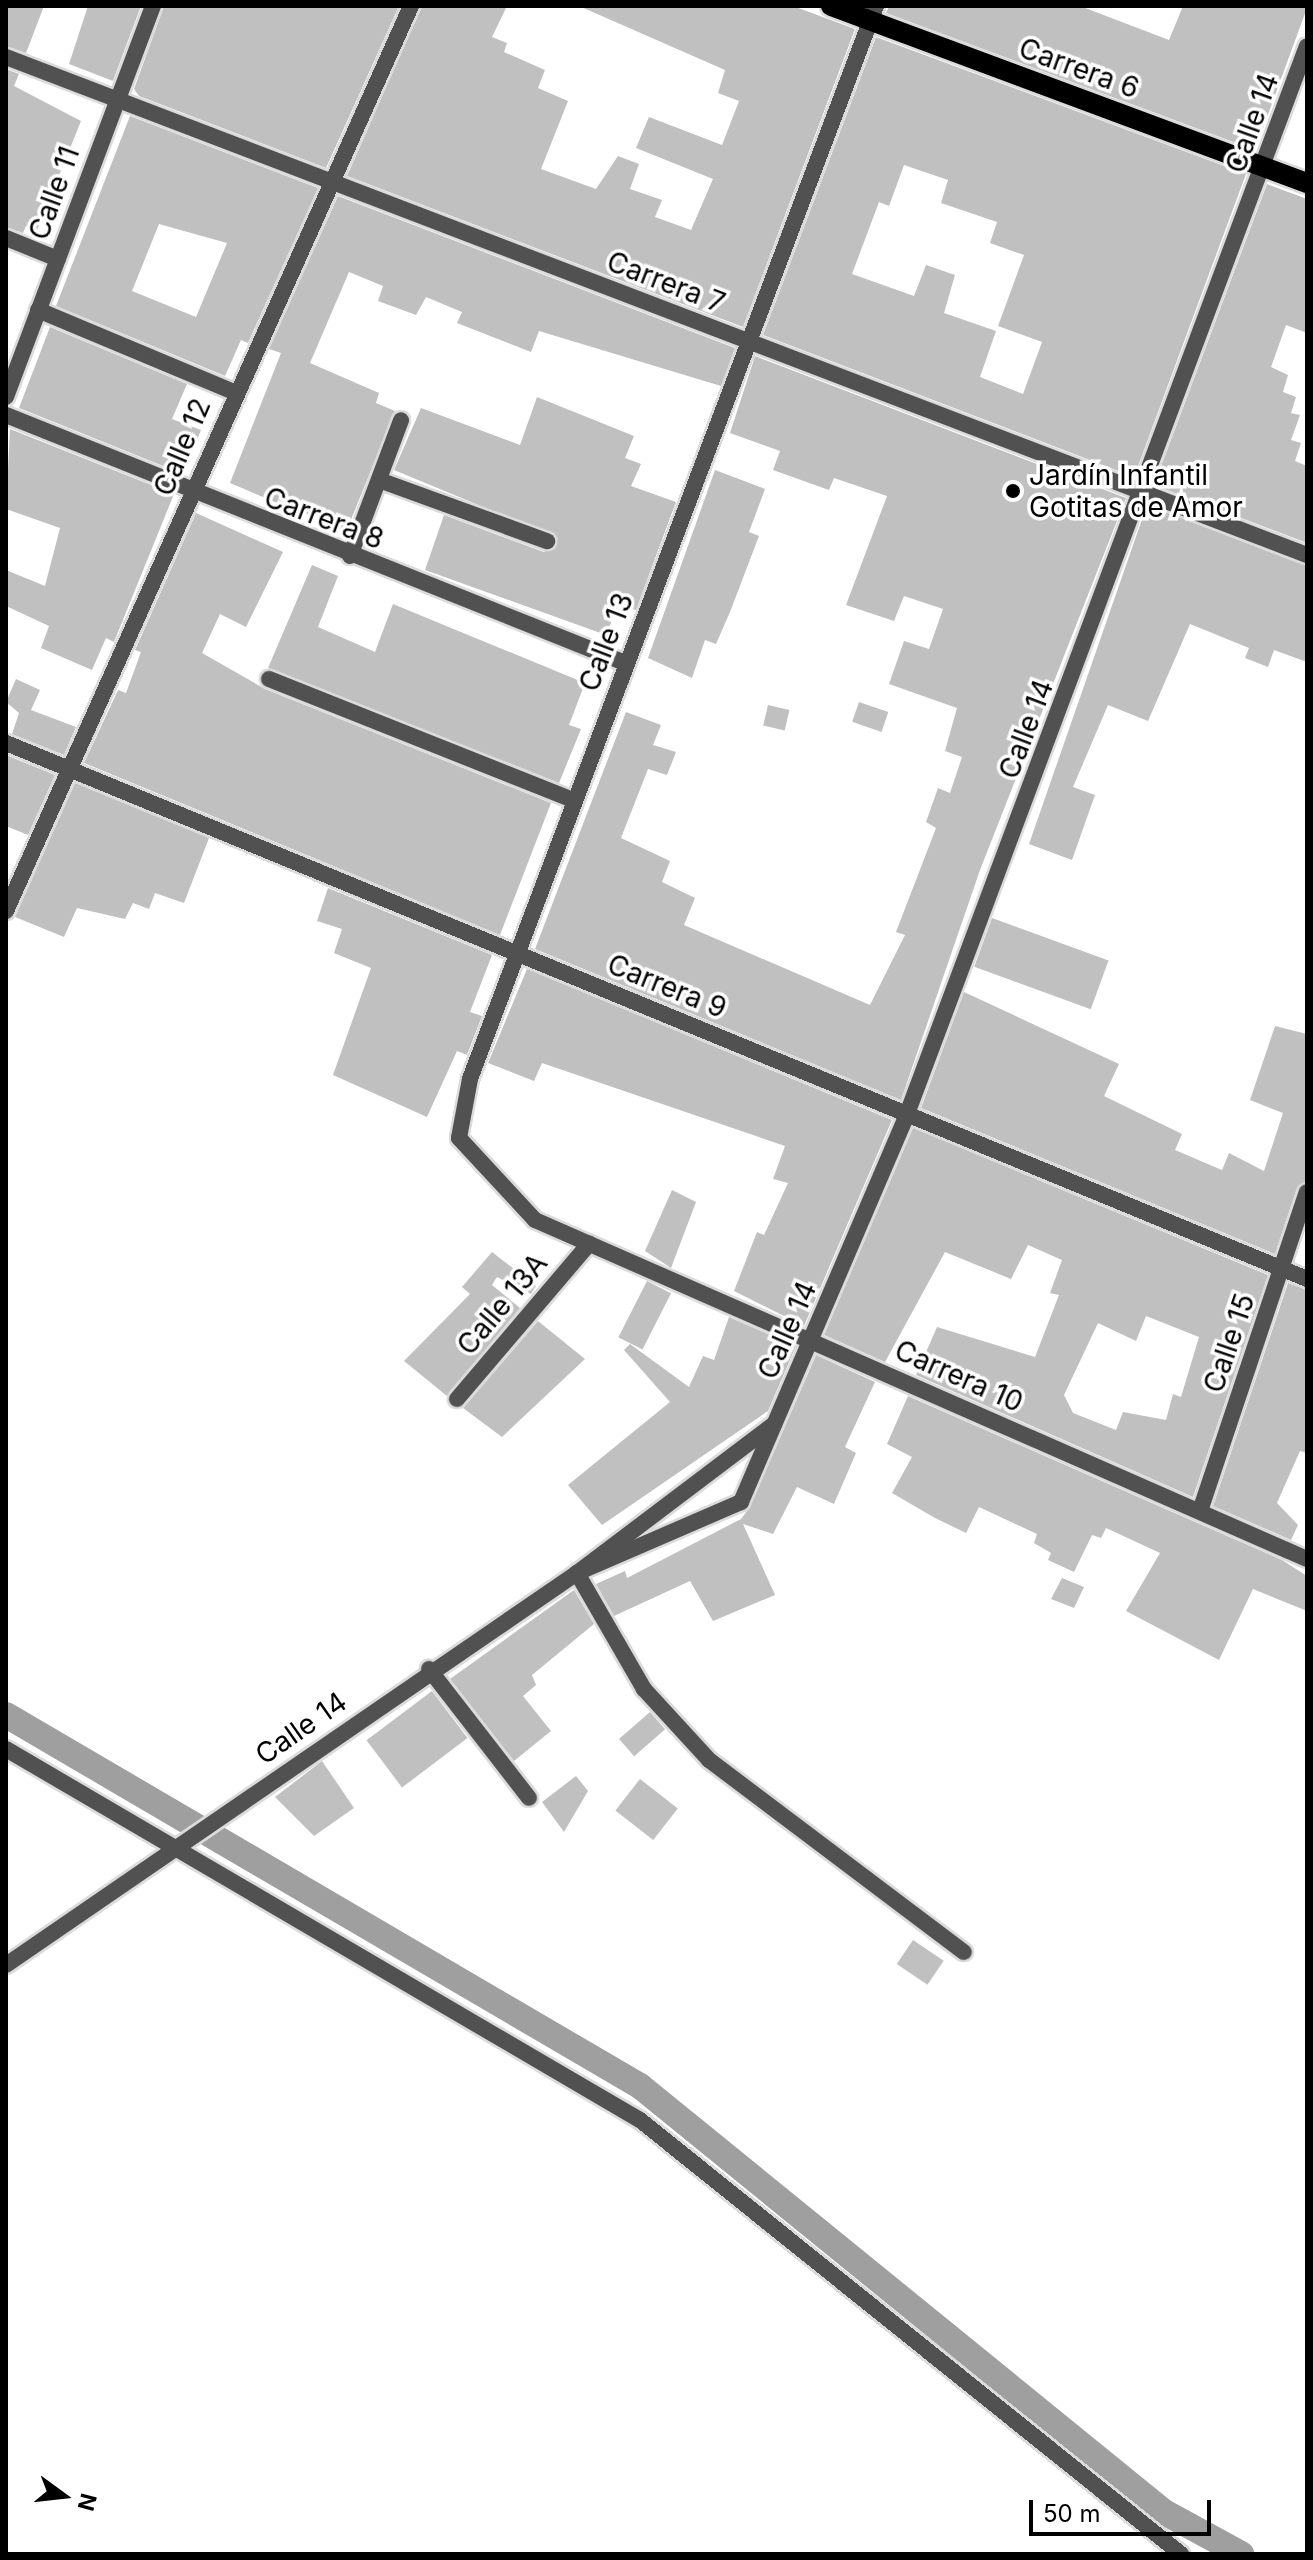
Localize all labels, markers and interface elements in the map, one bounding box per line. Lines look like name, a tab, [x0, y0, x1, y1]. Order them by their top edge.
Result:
street label: Carrera 6	[1014, 31, 1144, 105]
street label: Calle 14	[1219, 69, 1285, 177]
street label: Calle 11	[22, 142, 86, 244]
street label: Carrera 7	[602, 244, 730, 320]
street label: Calle 12	[147, 393, 217, 501]
place label: Jardín Infantil Gotitas de Amor	[1029, 458, 1243, 524]
street label: Carrera 8	[260, 480, 388, 556]
marker: Jardín Infantil Gotitas de Amor	[1004, 482, 1022, 500]
street label: Calle 13	[572, 588, 640, 696]
street label: Calle 14	[992, 675, 1060, 783]
street label: Carrera 9	[603, 947, 731, 1025]
street label: Calle 13A	[450, 1246, 554, 1362]
street label: Calle 14	[751, 1276, 823, 1384]
street label: Calle 15	[1196, 1289, 1262, 1397]
street label: Carrera 10	[890, 1333, 1028, 1419]
street label: Calle 14	[249, 1685, 353, 1771]
north arrow	[24, 2456, 104, 2536]
scale bar	[1033, 2484, 1215, 2534]
text: N	[72, 2491, 102, 2514]
text: 50 m	[1043, 2499, 1101, 2528]

